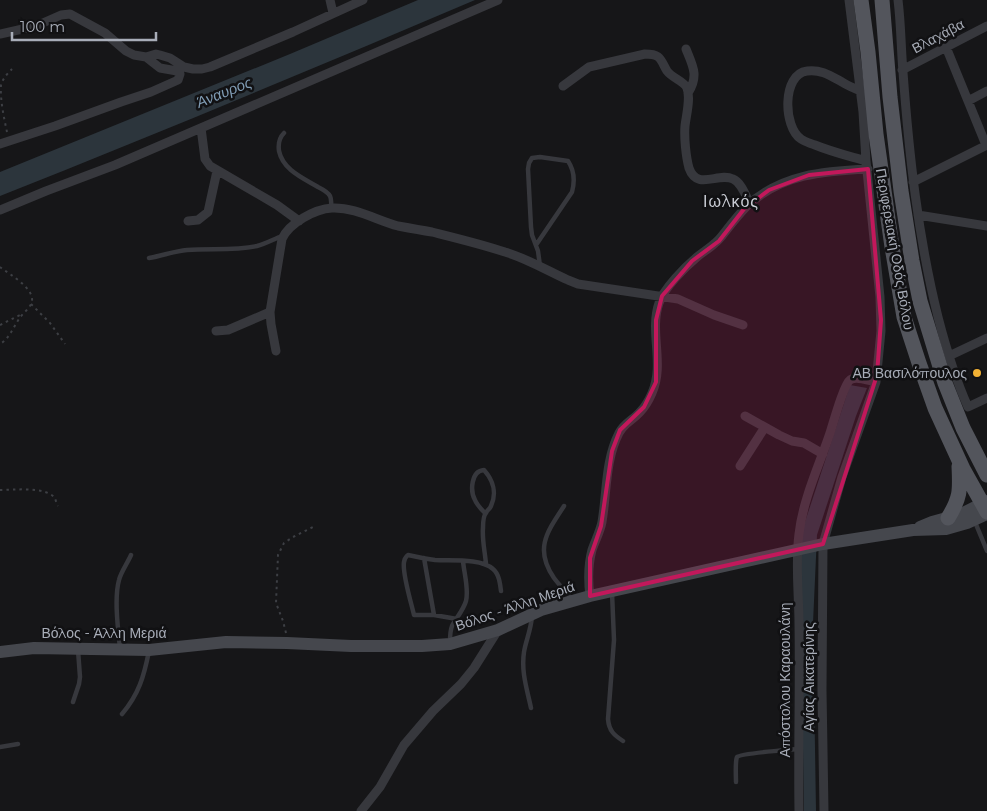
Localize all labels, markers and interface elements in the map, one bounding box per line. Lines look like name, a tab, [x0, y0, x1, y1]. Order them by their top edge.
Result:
scale bar	[12, 10, 156, 42]
street label: Βλαχάβα	[909, 15, 967, 57]
text: 100 m	[20, 17, 65, 36]
water label: Άναυρος	[193, 72, 255, 112]
street label: Περιφερειακή Οδός Βόλου	[872, 167, 918, 331]
district label: Ιωλκός	[703, 192, 759, 211]
place label: ΑΒ Βασιλόπουλος	[852, 364, 967, 382]
marker: ΑΒ Βασιλόπουλος	[971, 367, 983, 379]
street label: Βόλος - Άλλη Μεριά	[453, 577, 577, 635]
street label: Απόστολου Καραουλάνη	[776, 603, 794, 757]
street label: Αγίας Αικατερίνης	[800, 622, 818, 732]
street label: Βόλος - Άλλη Μεριά	[42, 624, 166, 642]

